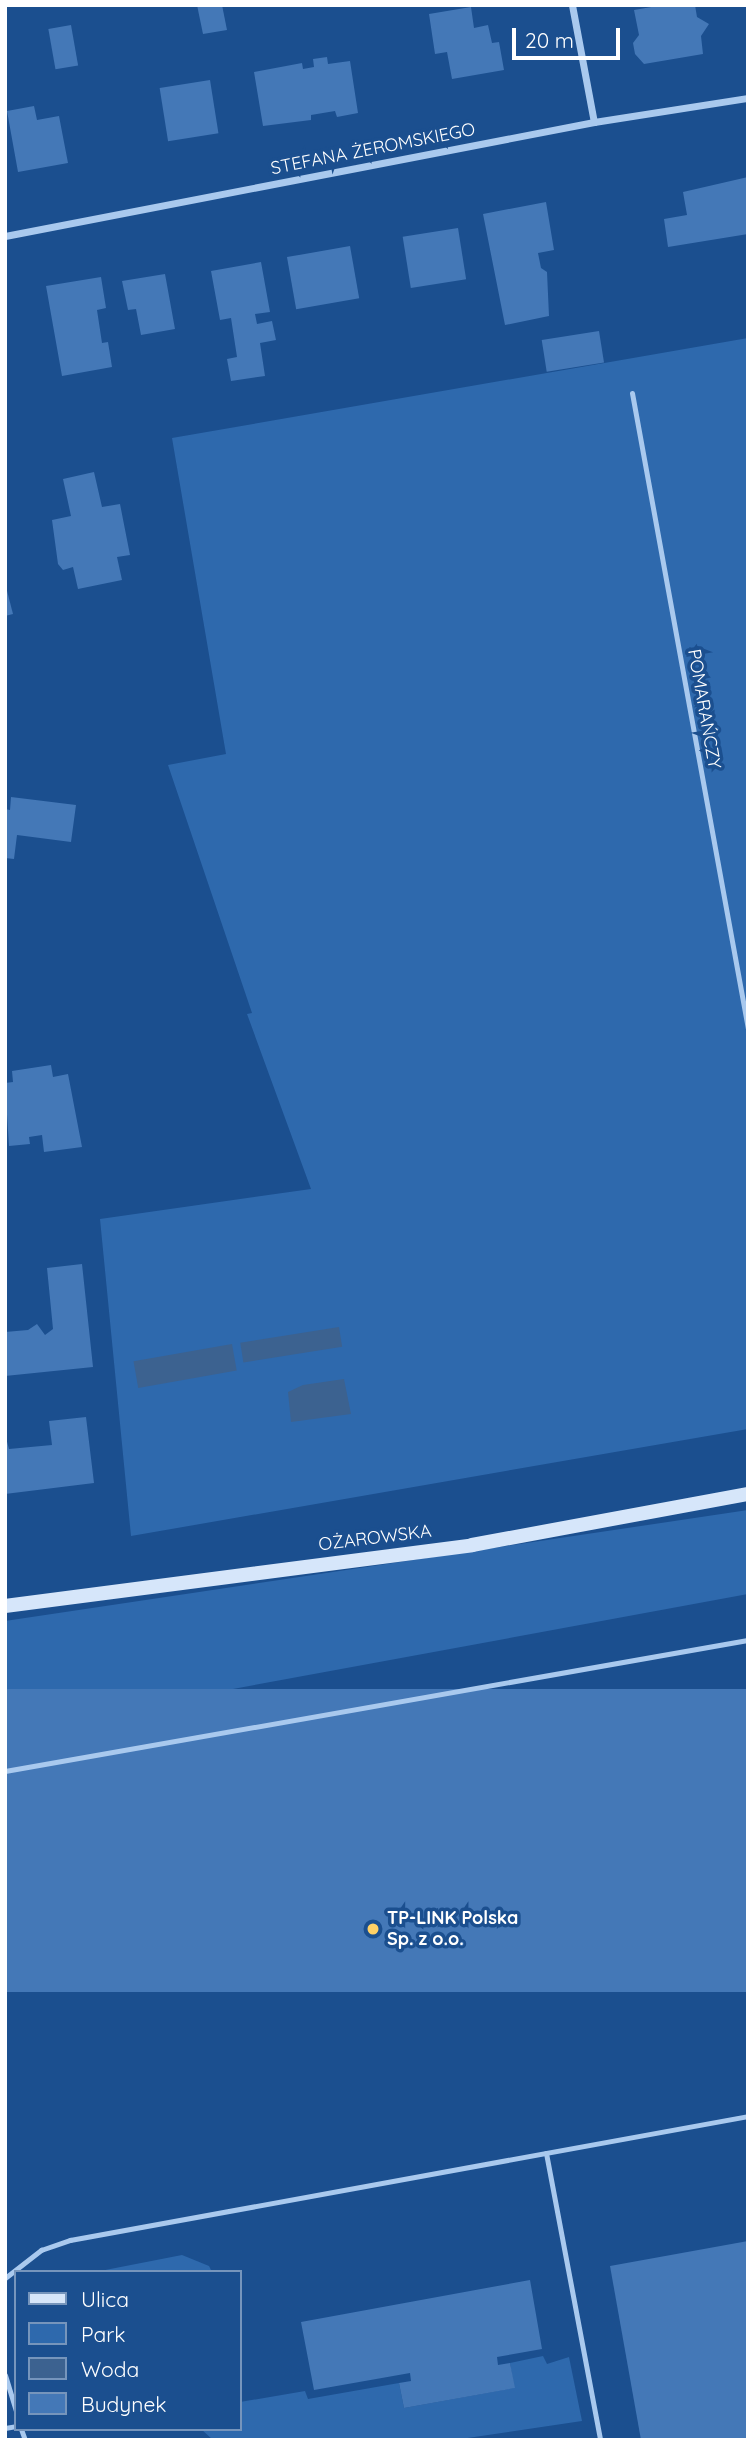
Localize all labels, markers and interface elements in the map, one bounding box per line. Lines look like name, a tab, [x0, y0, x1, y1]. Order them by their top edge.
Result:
scale bar	[515, 14, 624, 58]
text: 20 m	[525, 27, 574, 53]
street label: STEFANA ŻEROMSKIEGO	[269, 119, 477, 179]
street label: POMARAŃCZY	[683, 647, 725, 771]
street label: OŻAROWSKA	[317, 1520, 433, 1556]
place label: TP-LINK Polska Sp. z o.o.	[387, 1908, 518, 1951]
marker: TP-LINK Polska Sp. z o.o.	[365, 1921, 381, 1937]
legend	[14, 2270, 242, 2431]
text: Ulica	[81, 2286, 129, 2312]
text: Park	[81, 2321, 125, 2347]
text: Woda	[81, 2356, 139, 2382]
text: Budynek	[81, 2391, 167, 2417]

